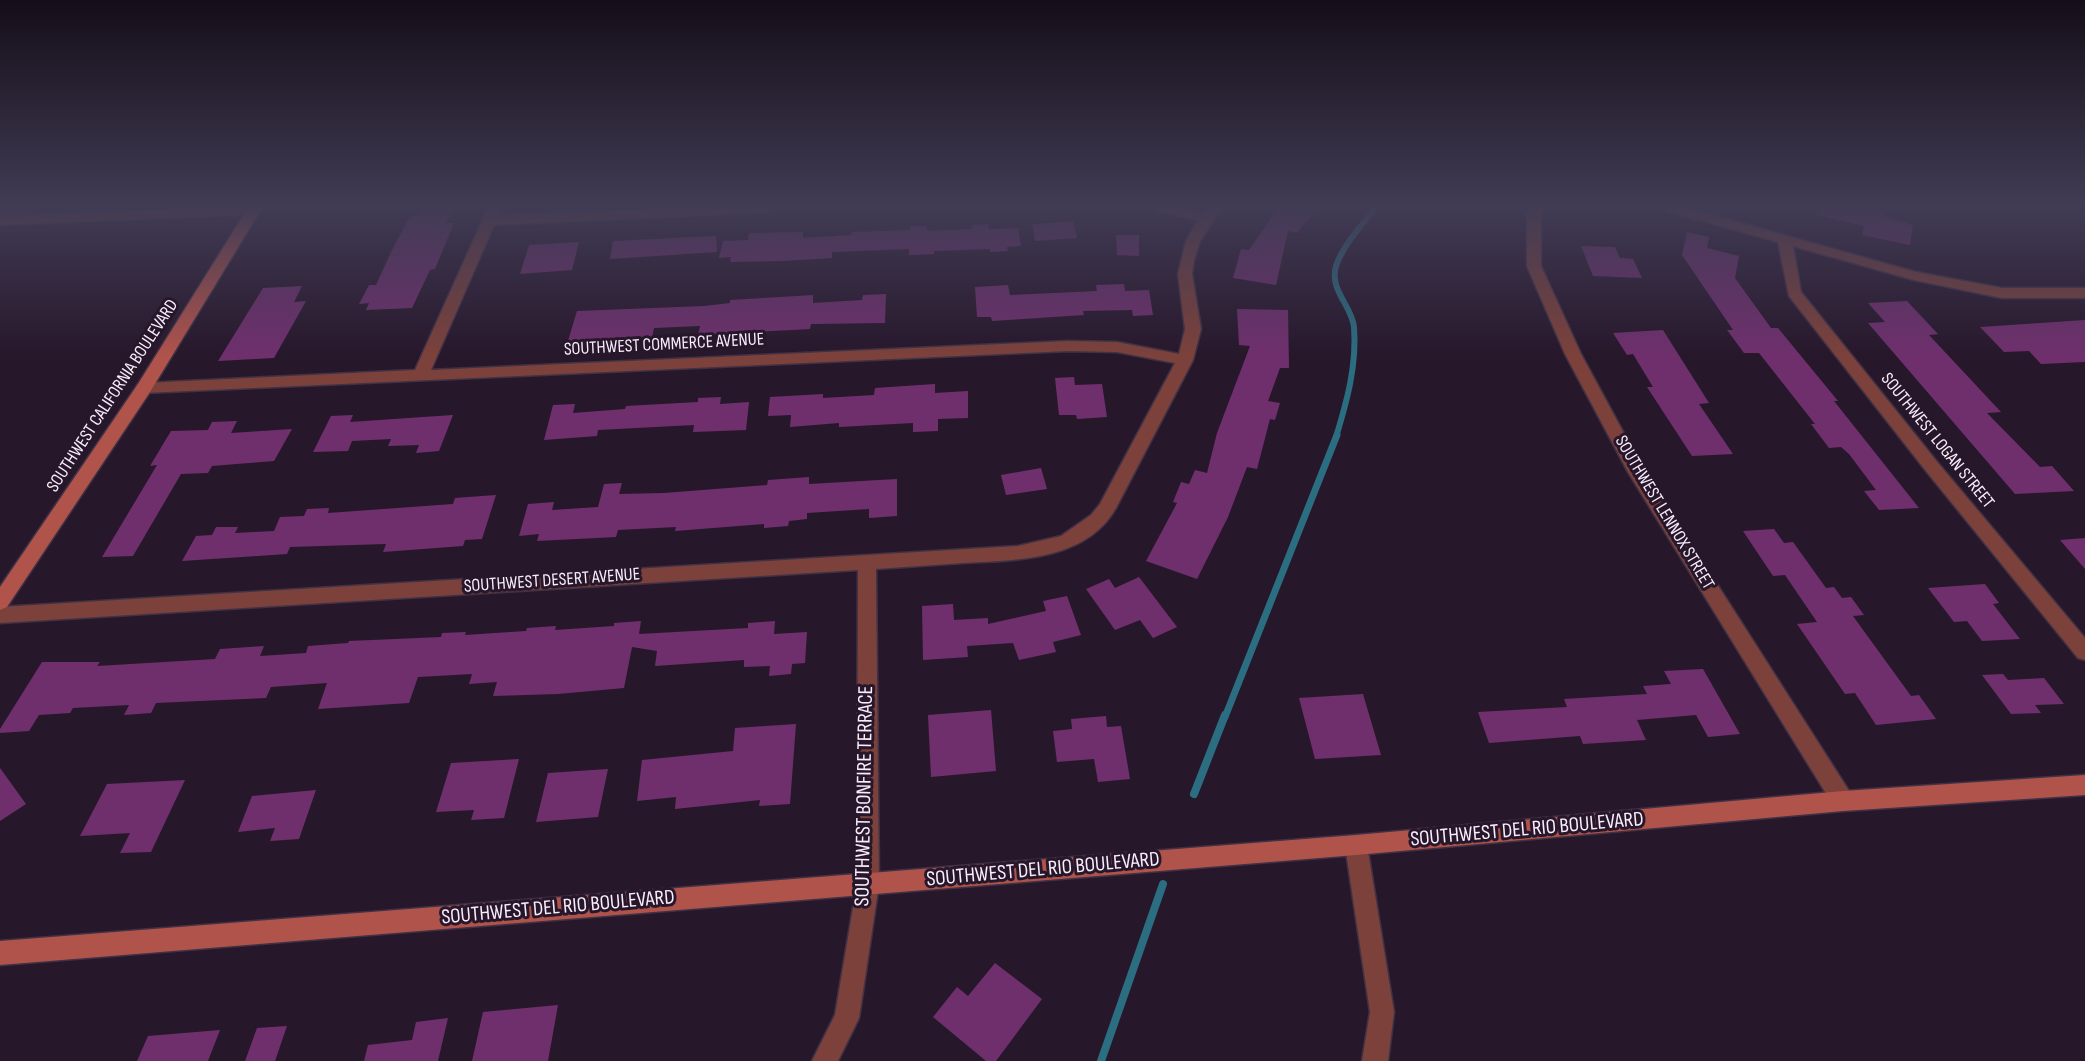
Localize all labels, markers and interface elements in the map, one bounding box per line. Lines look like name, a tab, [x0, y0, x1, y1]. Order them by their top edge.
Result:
street label: SOUTHWEST CALIFORNIA BOULEVARD	[43, 296, 183, 496]
street label: SOUTHWEST COMMERCE AVENUE	[563, 329, 765, 361]
street label: SOUTHWEST LOGAN STREET	[1876, 369, 1998, 513]
street label: SOUTHWEST LENNOX STREET	[1610, 432, 1718, 594]
street label: SOUTHWEST DESERT AVENUE	[463, 564, 641, 598]
street label: SOUTHWEST BONFIRE TERRACE	[850, 685, 880, 907]
street label: SOUTHWEST DEL RIO BOULEVARD	[1409, 807, 1645, 853]
street label: SOUTHWEST DEL RIO BOULEVARD	[925, 847, 1161, 893]
street label: SOUTHWEST DEL RIO BOULEVARD	[440, 885, 676, 931]

